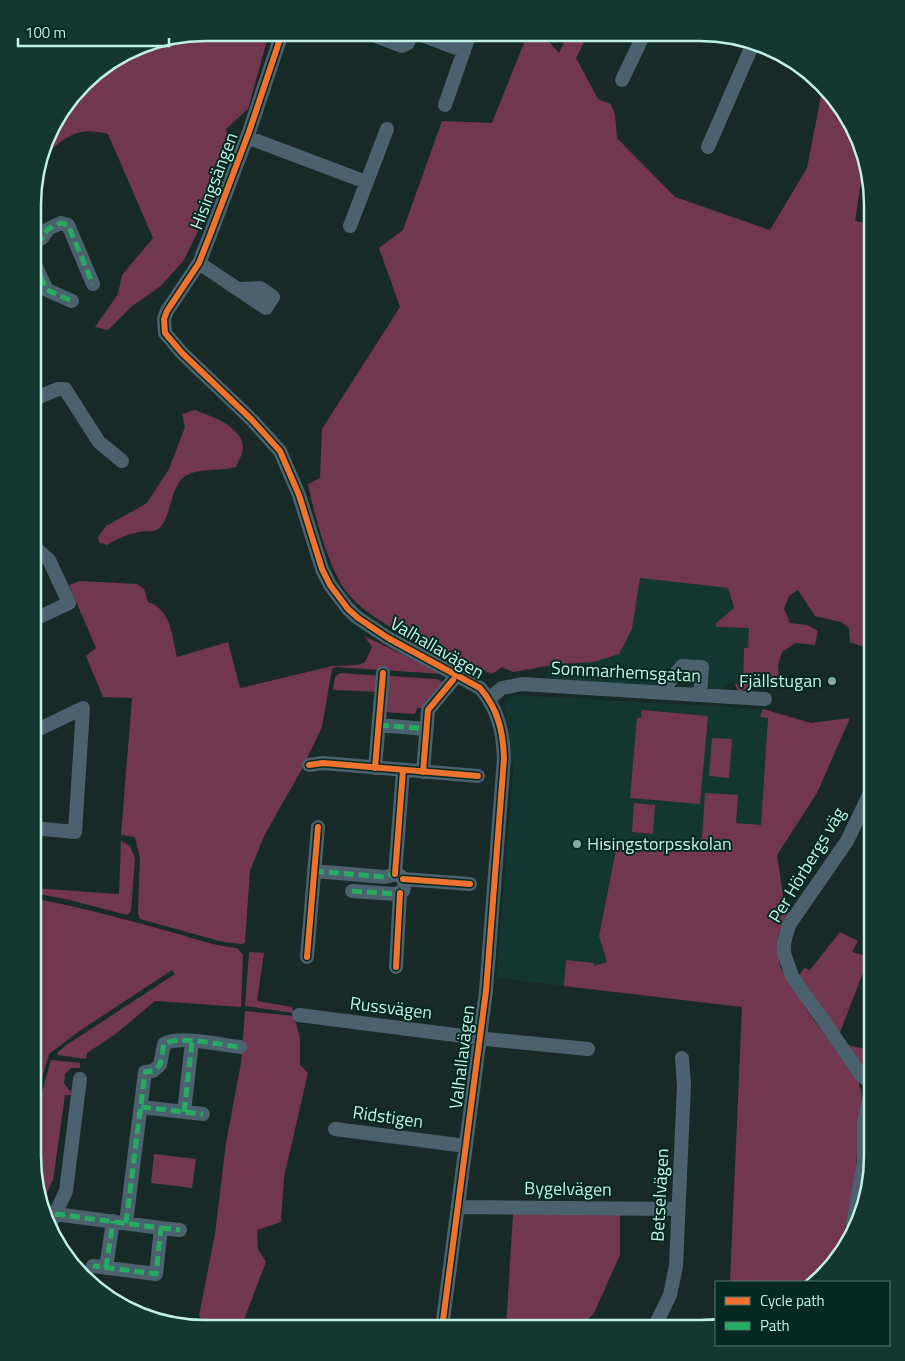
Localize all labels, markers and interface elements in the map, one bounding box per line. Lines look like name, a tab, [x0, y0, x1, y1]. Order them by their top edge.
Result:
scale bar	[18, 15, 169, 47]
text: 100 m	[25, 21, 66, 44]
street label: Hisingsängen	[183, 128, 244, 233]
street label: Valhallavägen	[385, 610, 489, 685]
street label: Sommarhemsgatan	[550, 654, 702, 689]
place label: Fjällstugan	[739, 667, 822, 694]
marker: Fjällstugan	[826, 675, 838, 687]
street label: Per Hörbergs väg	[761, 802, 852, 928]
place label: Hisingstorpsskolan	[587, 830, 732, 857]
marker: Hisingstorpsskolan	[571, 838, 583, 850]
street label: Russvägen	[348, 989, 434, 1026]
street label: Valhallavägen	[442, 1003, 481, 1111]
street label: Ridstigen	[351, 1098, 425, 1135]
street label: Betselvägen	[644, 1148, 675, 1242]
street label: Bygelvägen	[524, 1174, 612, 1203]
legend	[715, 1281, 890, 1346]
text: Cycle path	[760, 1289, 825, 1312]
text: Path	[760, 1314, 790, 1337]

